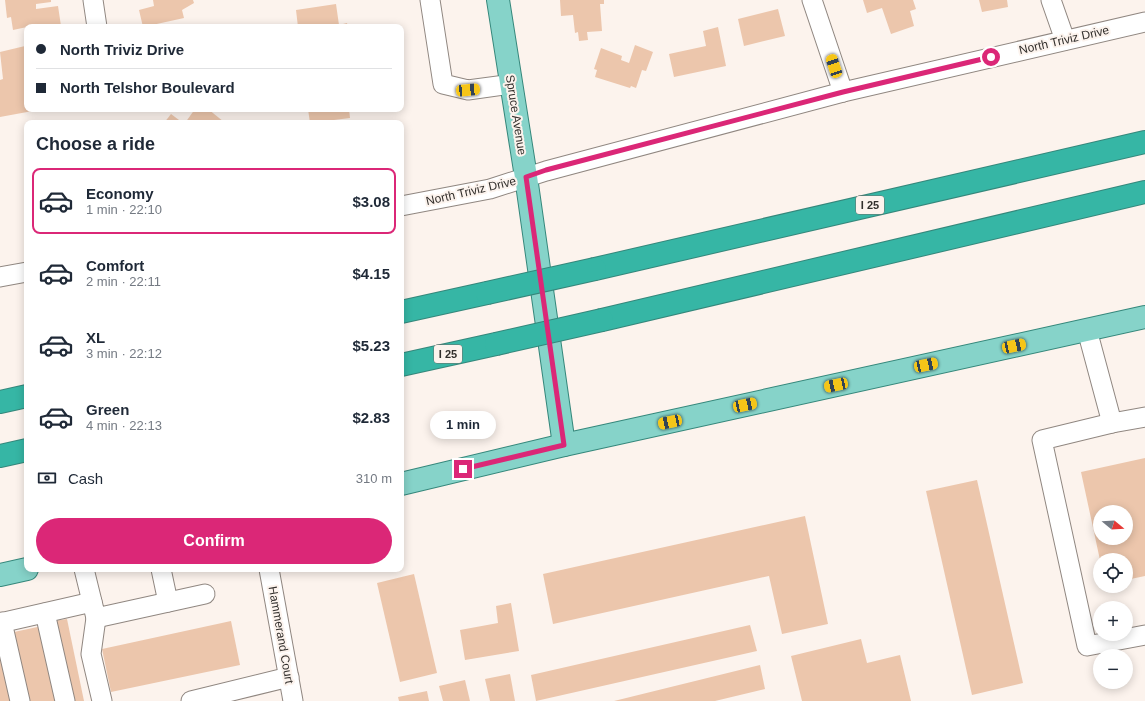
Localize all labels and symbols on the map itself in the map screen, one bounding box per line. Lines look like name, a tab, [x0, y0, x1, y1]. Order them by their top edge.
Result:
street label: North Triviz Drive	[1018, 23, 1111, 57]
route start	[982, 48, 1000, 66]
car	[825, 53, 843, 79]
street label: Spruce Avenue	[503, 74, 529, 156]
car	[456, 83, 480, 97]
street label: North Triviz Drive	[425, 174, 518, 208]
road number: I 25	[856, 196, 884, 214]
car	[1001, 338, 1027, 354]
road number: I 25	[434, 345, 462, 363]
car	[913, 357, 939, 373]
car	[823, 377, 849, 393]
car	[732, 397, 758, 413]
callout: 1 min	[430, 411, 496, 439]
car	[657, 414, 683, 430]
route end	[454, 460, 472, 478]
north arrow	[1093, 505, 1133, 545]
street label: Hammerand Court	[266, 585, 297, 685]

